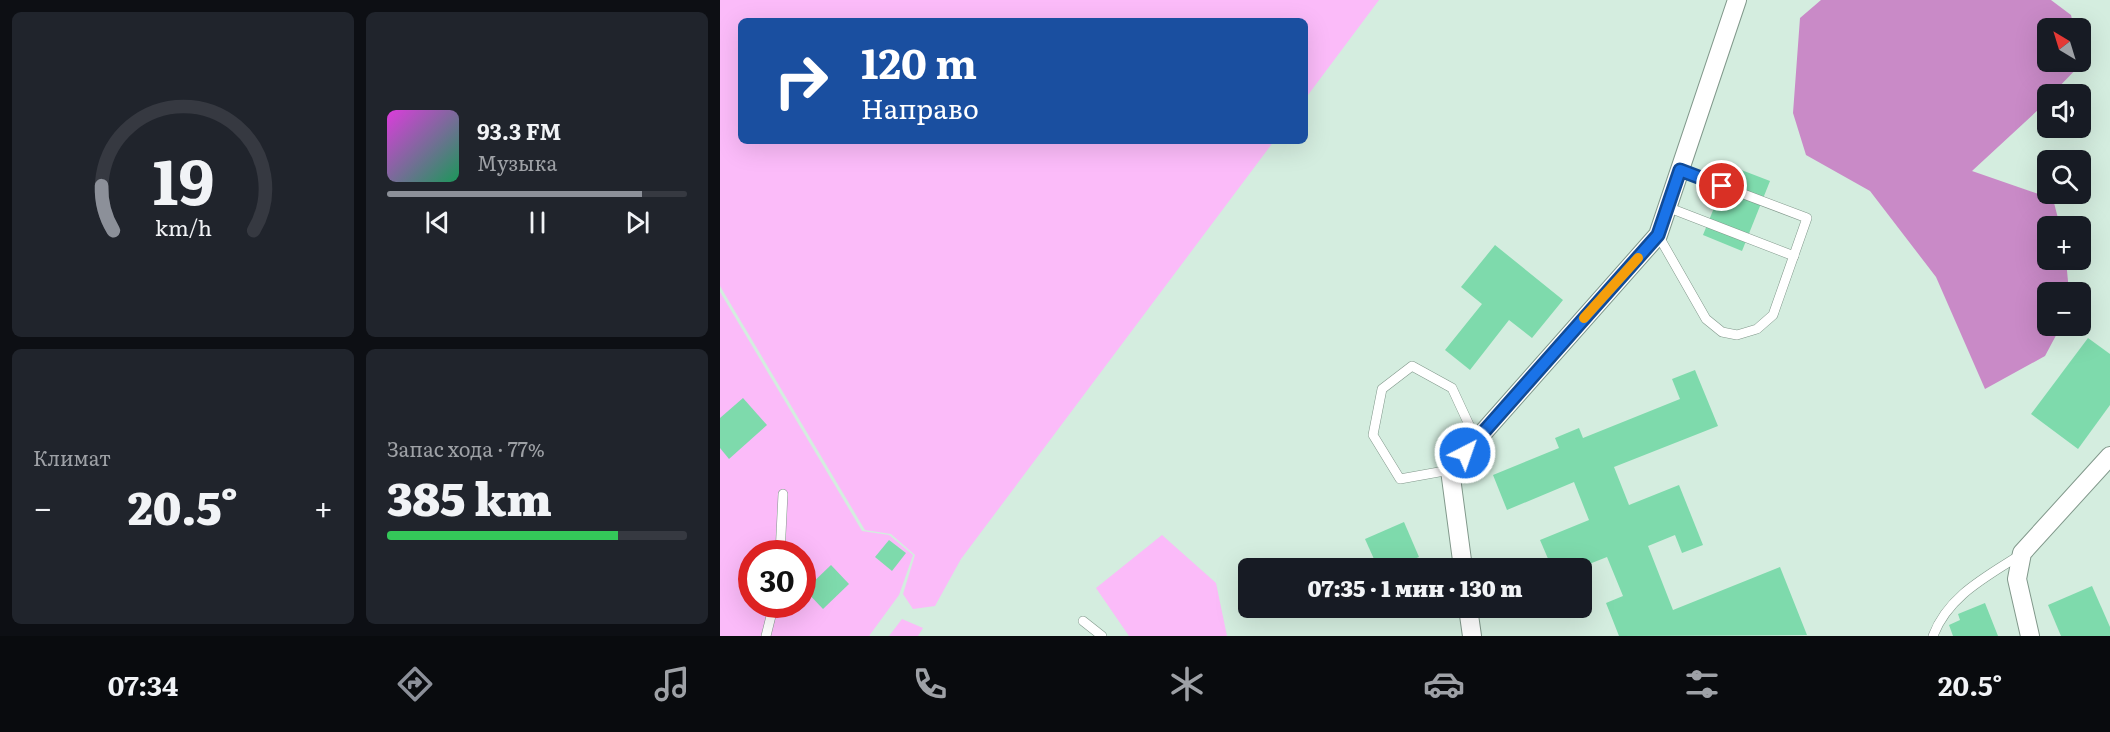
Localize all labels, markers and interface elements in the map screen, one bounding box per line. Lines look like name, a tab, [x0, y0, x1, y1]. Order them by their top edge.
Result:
north arrow	[2037, 18, 2091, 72]
map controls	[2037, 18, 2091, 336]
text: 120 m	[861, 30, 977, 92]
icon: right	[762, 42, 840, 120]
button: sound	[2037, 84, 2091, 138]
text: Направо	[861, 87, 979, 127]
text: 93.3 FM	[477, 114, 561, 147]
text: 19	[152, 133, 214, 225]
text: Музыка	[477, 147, 557, 177]
button: search	[2037, 150, 2091, 204]
pin	[1696, 160, 1747, 211]
icon: arrive	[1705, 169, 1738, 202]
icon: previous	[421, 206, 454, 239]
icon: pause	[521, 206, 554, 239]
icon: next	[621, 206, 654, 239]
text: km/h	[154, 212, 212, 244]
button: +	[2037, 216, 2091, 270]
button: −	[2037, 282, 2091, 336]
position arrow	[1433, 421, 1497, 485]
text: Запас хода · 77%	[387, 433, 545, 463]
text: Климат	[33, 442, 111, 472]
text: 385 km	[387, 463, 552, 530]
text: 20.5°	[128, 472, 238, 539]
text: −	[33, 481, 52, 530]
text: +	[314, 481, 333, 530]
speed limit sign: 30	[738, 540, 816, 618]
text: 07:35 · 1 мин · 130 m	[1308, 571, 1522, 604]
icon: directions	[394, 663, 436, 705]
icon: music	[651, 663, 693, 705]
icon: phone	[909, 663, 951, 705]
icon: climate	[1166, 663, 1208, 705]
icon: car	[1423, 663, 1465, 705]
icon: filters	[1681, 663, 1723, 705]
text: 07:34	[108, 664, 178, 704]
text: 20.5°	[1938, 664, 2002, 704]

